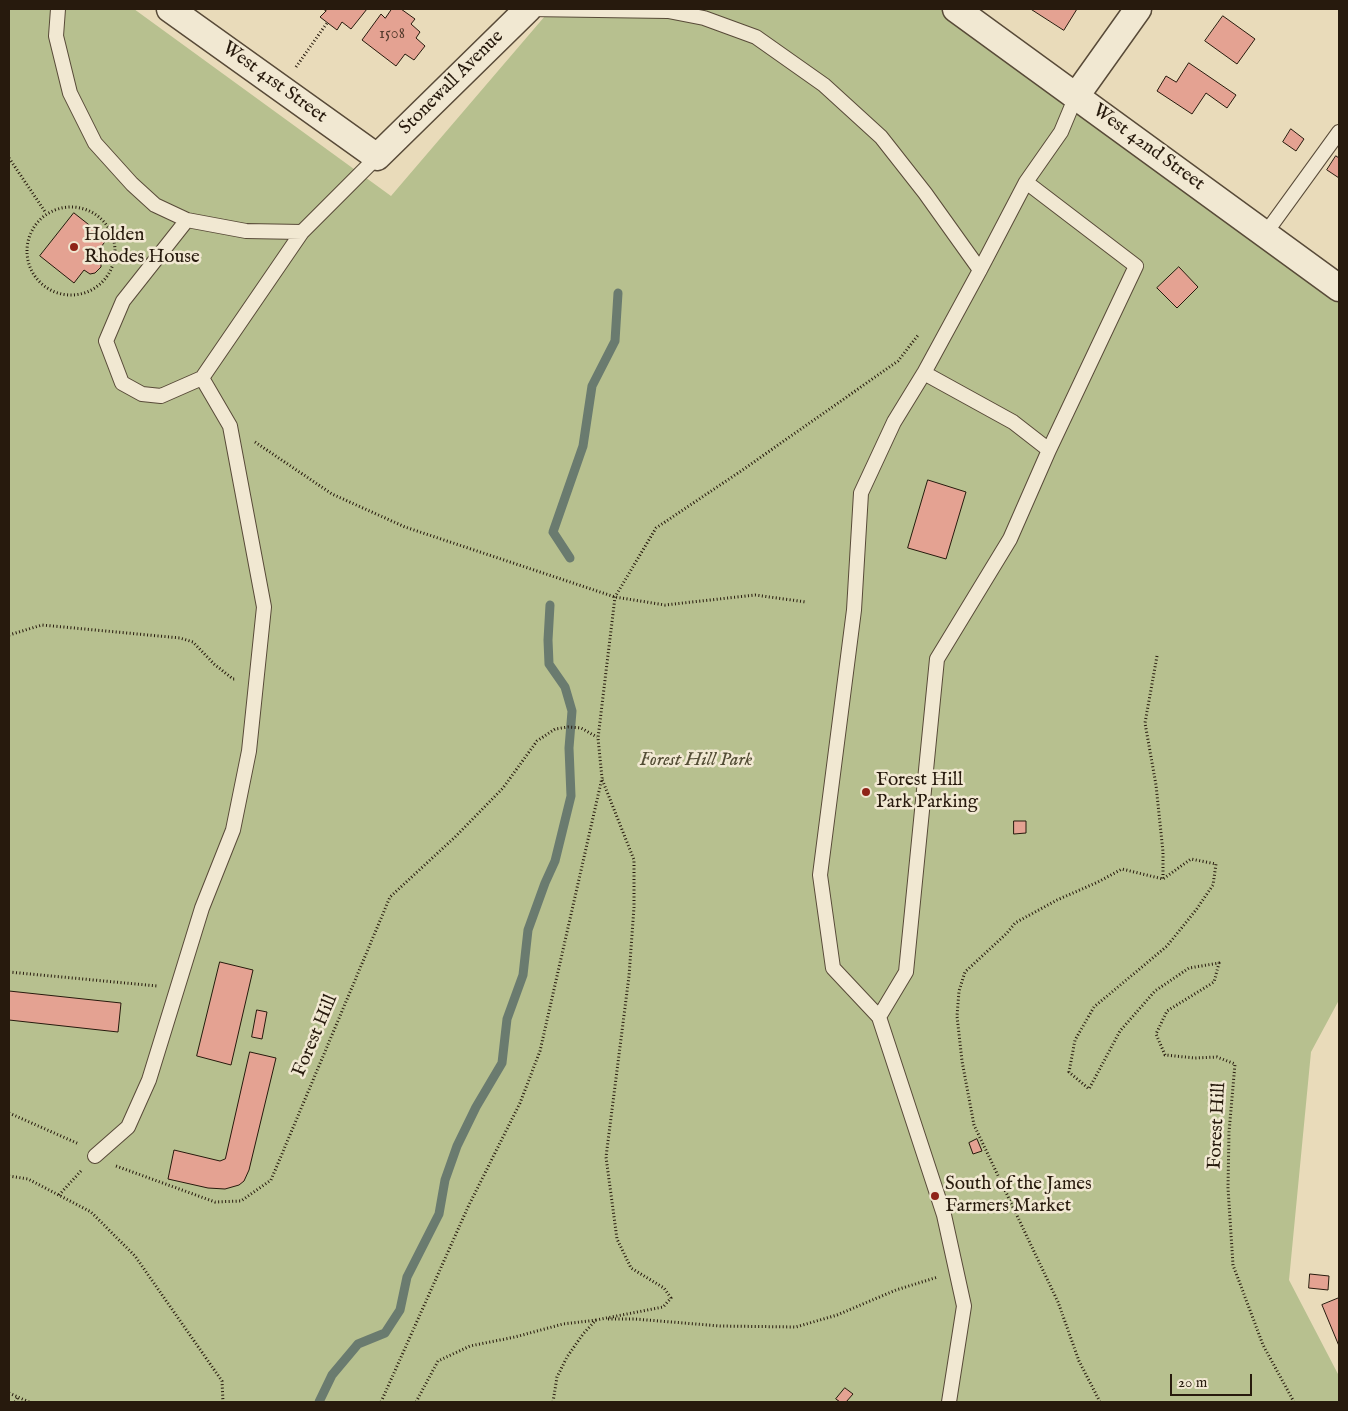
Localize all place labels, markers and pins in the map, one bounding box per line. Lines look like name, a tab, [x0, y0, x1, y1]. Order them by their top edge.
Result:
place label: Holden Rhodes House	[84, 225, 200, 269]
marker: Holden Rhodes House	[68, 241, 80, 253]
place label: Forest Hill Park Parking	[876, 770, 978, 814]
marker: Forest Hill Park Parking	[860, 786, 872, 798]
place label: South of the James Farmers Market	[945, 1174, 1092, 1218]
marker: South of the James Farmers Market	[929, 1190, 941, 1202]

